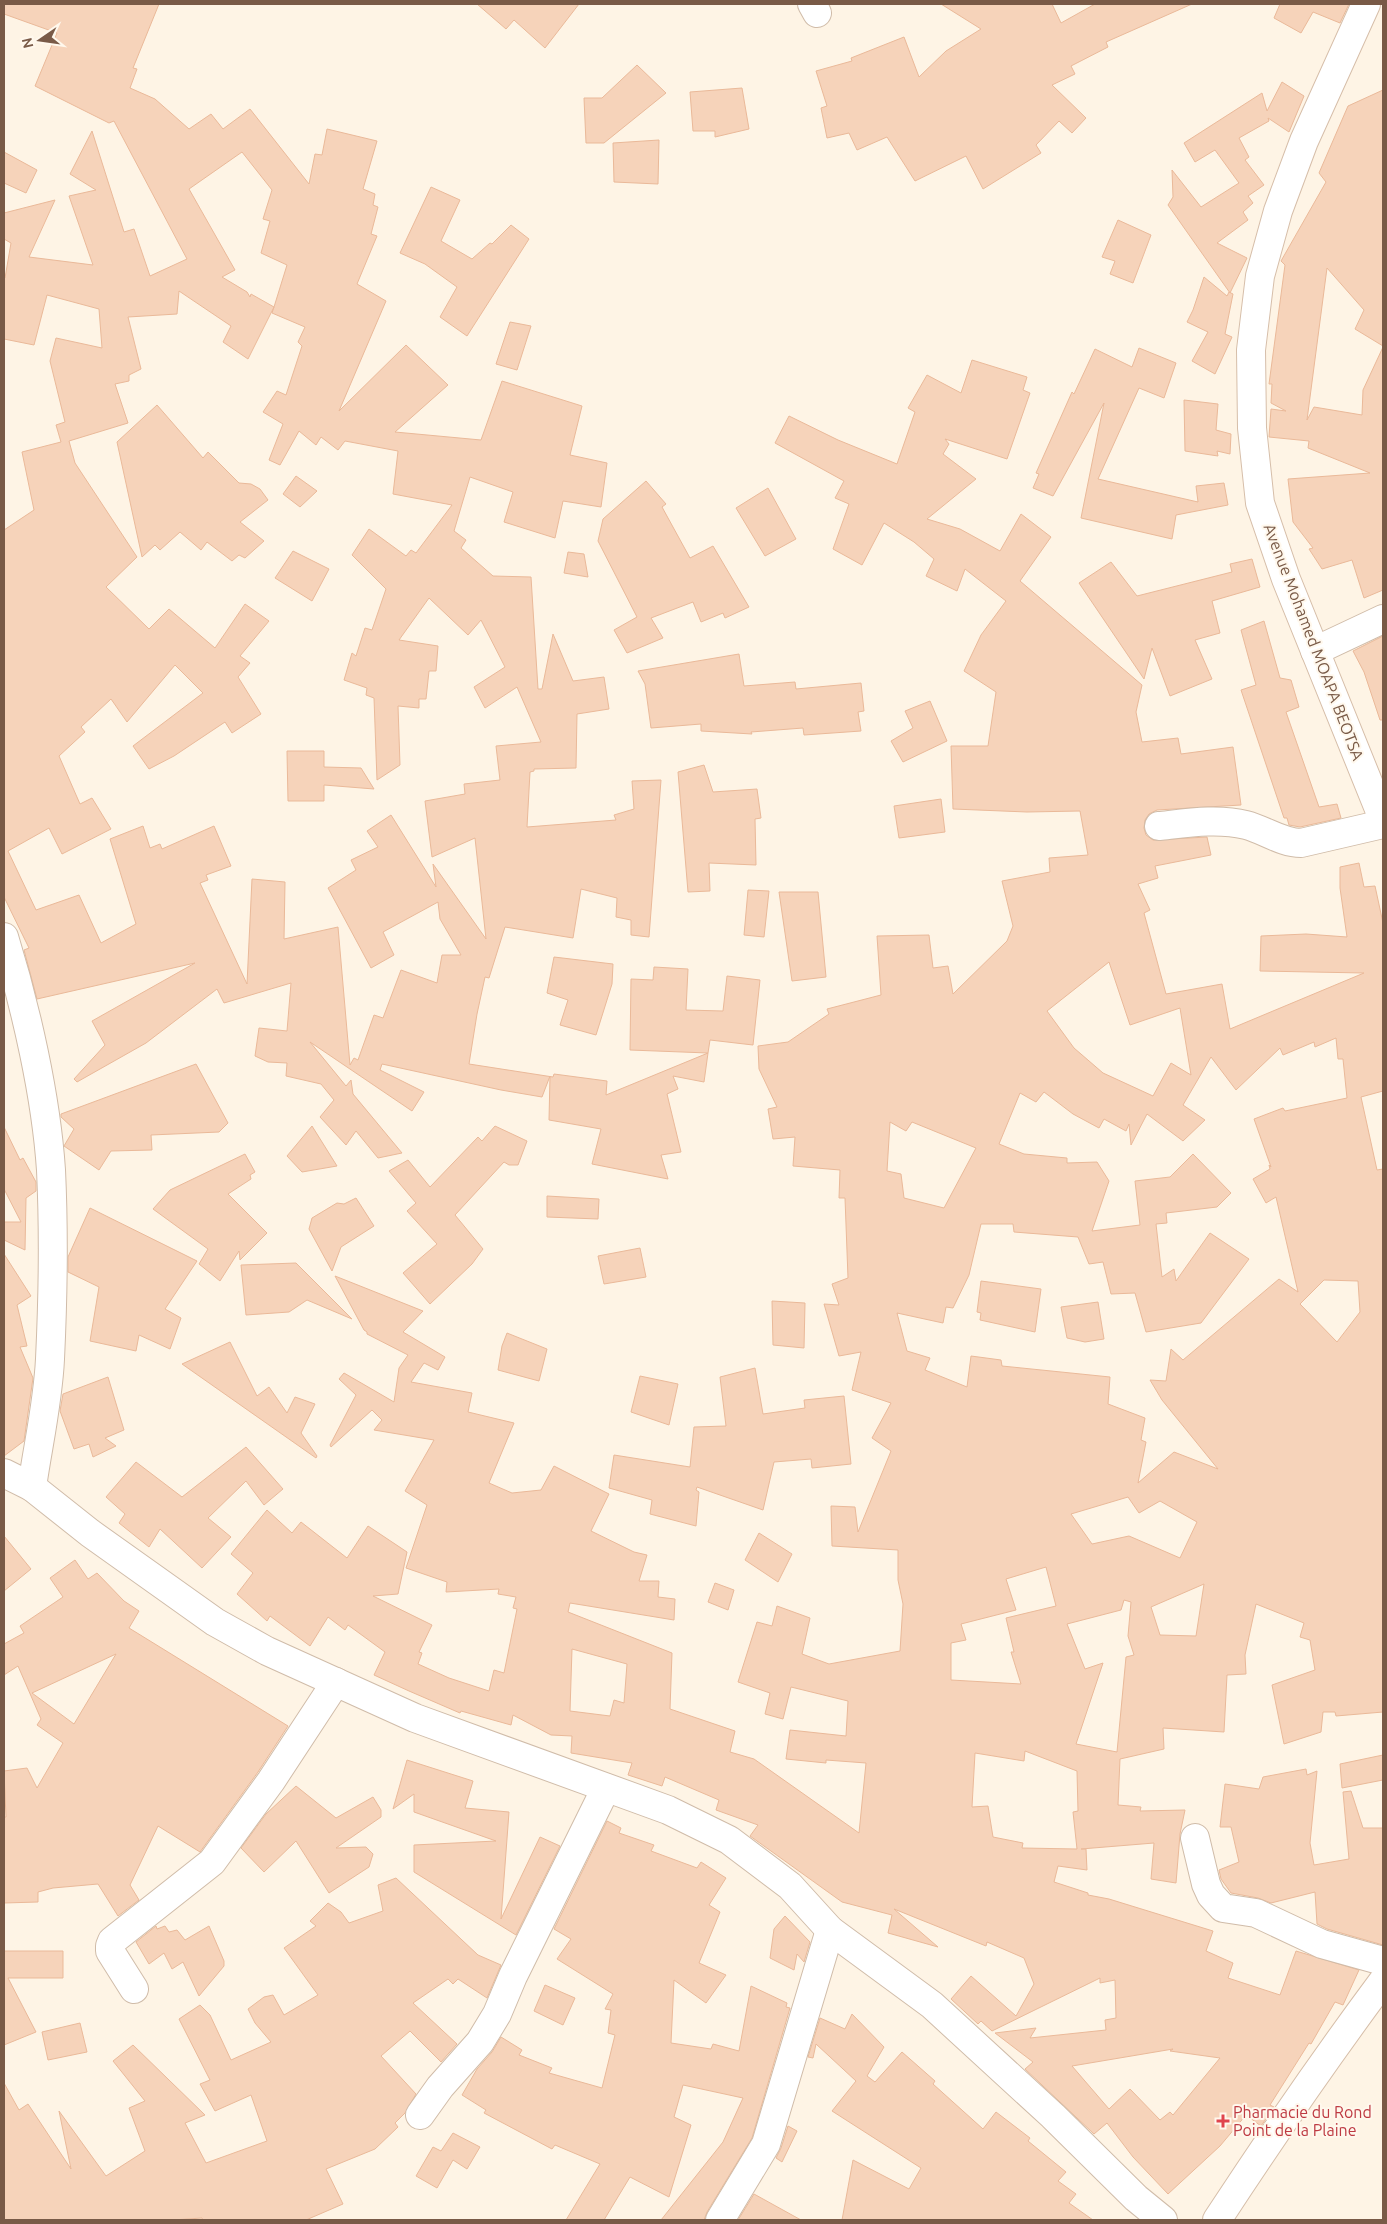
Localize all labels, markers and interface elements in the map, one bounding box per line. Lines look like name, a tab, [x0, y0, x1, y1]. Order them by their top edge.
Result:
north arrow	[15, 15, 65, 65]
text: N	[18, 36, 36, 50]
street label: Avenue Mohamed MOAPA BEOTSA	[1260, 521, 1368, 763]
place label: Pharmacie du Rond Point de la Plaine	[1233, 2103, 1372, 2139]
marker: Pharmacie du Rond Point de la Plaine	[1217, 2115, 1229, 2127]

